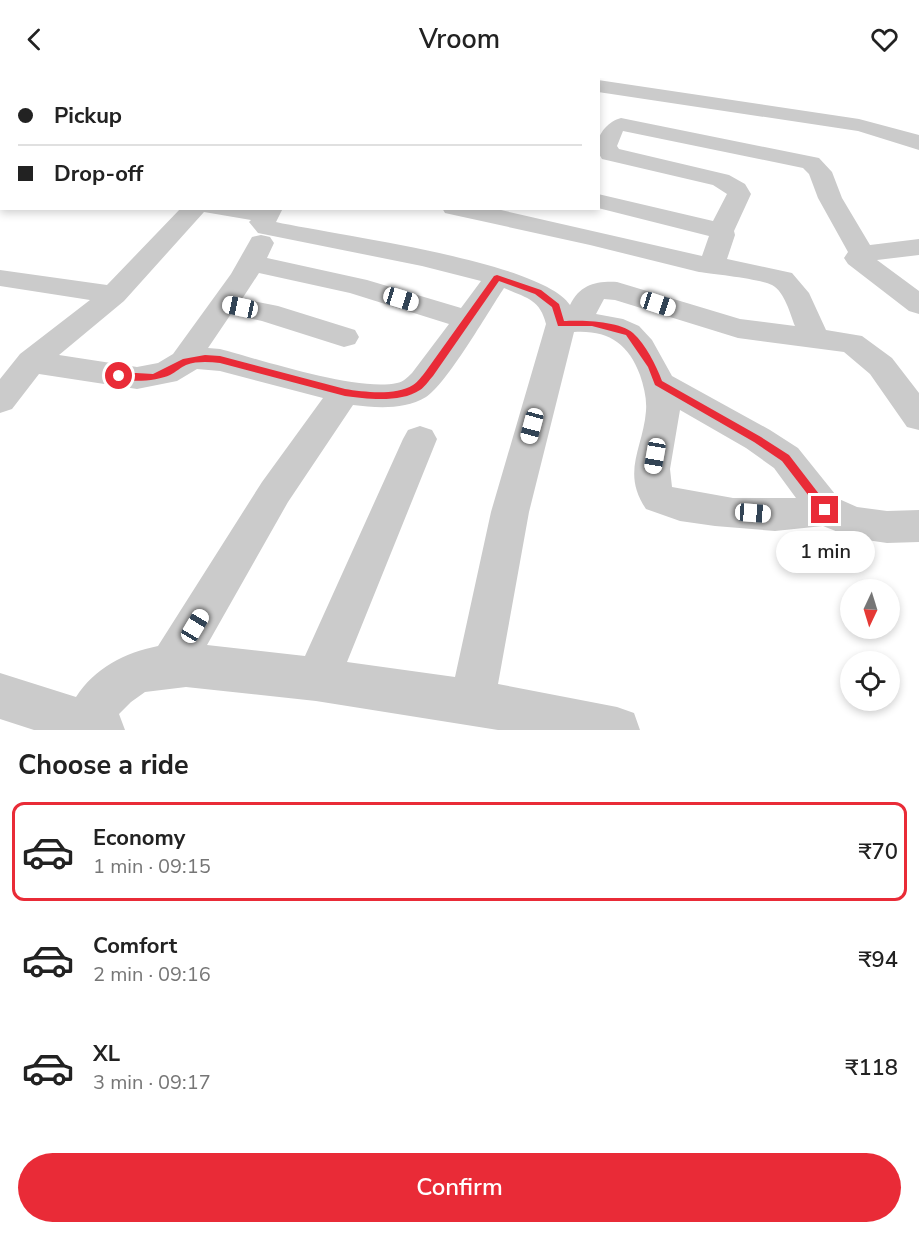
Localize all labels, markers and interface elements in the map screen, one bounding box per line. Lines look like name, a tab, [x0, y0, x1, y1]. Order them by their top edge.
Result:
text: Vroom	[419, 21, 500, 58]
icon: back	[18, 23, 51, 56]
icon: heart	[868, 23, 901, 56]
text: Pickup	[54, 101, 122, 131]
text: Drop-off	[54, 159, 143, 189]
car	[381, 285, 421, 313]
car	[638, 290, 678, 318]
car	[221, 294, 259, 320]
route start	[105, 362, 132, 389]
car	[519, 406, 545, 446]
car	[643, 437, 667, 475]
route end	[811, 496, 838, 523]
car	[734, 503, 772, 523]
callout: 1 min	[776, 531, 874, 573]
text: 1 min	[800, 538, 851, 565]
north arrow	[840, 579, 900, 639]
map controls	[840, 579, 900, 711]
car	[178, 606, 212, 646]
button: locate	[840, 651, 900, 711]
text: Choose a ride	[18, 747, 189, 784]
text: Economy	[93, 823, 185, 853]
icon: car	[21, 825, 75, 879]
text: ₹70	[858, 837, 898, 867]
text: 1 min · 09:15	[93, 853, 211, 880]
text: Comfort	[93, 931, 177, 961]
icon: car	[21, 933, 75, 987]
text: ₹94	[858, 945, 898, 975]
text: 2 min · 09:16	[93, 961, 211, 988]
text: XL	[93, 1039, 120, 1069]
icon: car	[21, 1041, 75, 1095]
text: ₹118	[845, 1053, 898, 1083]
text: 3 min · 09:17	[93, 1069, 211, 1096]
button: Confirm	[18, 1153, 901, 1222]

